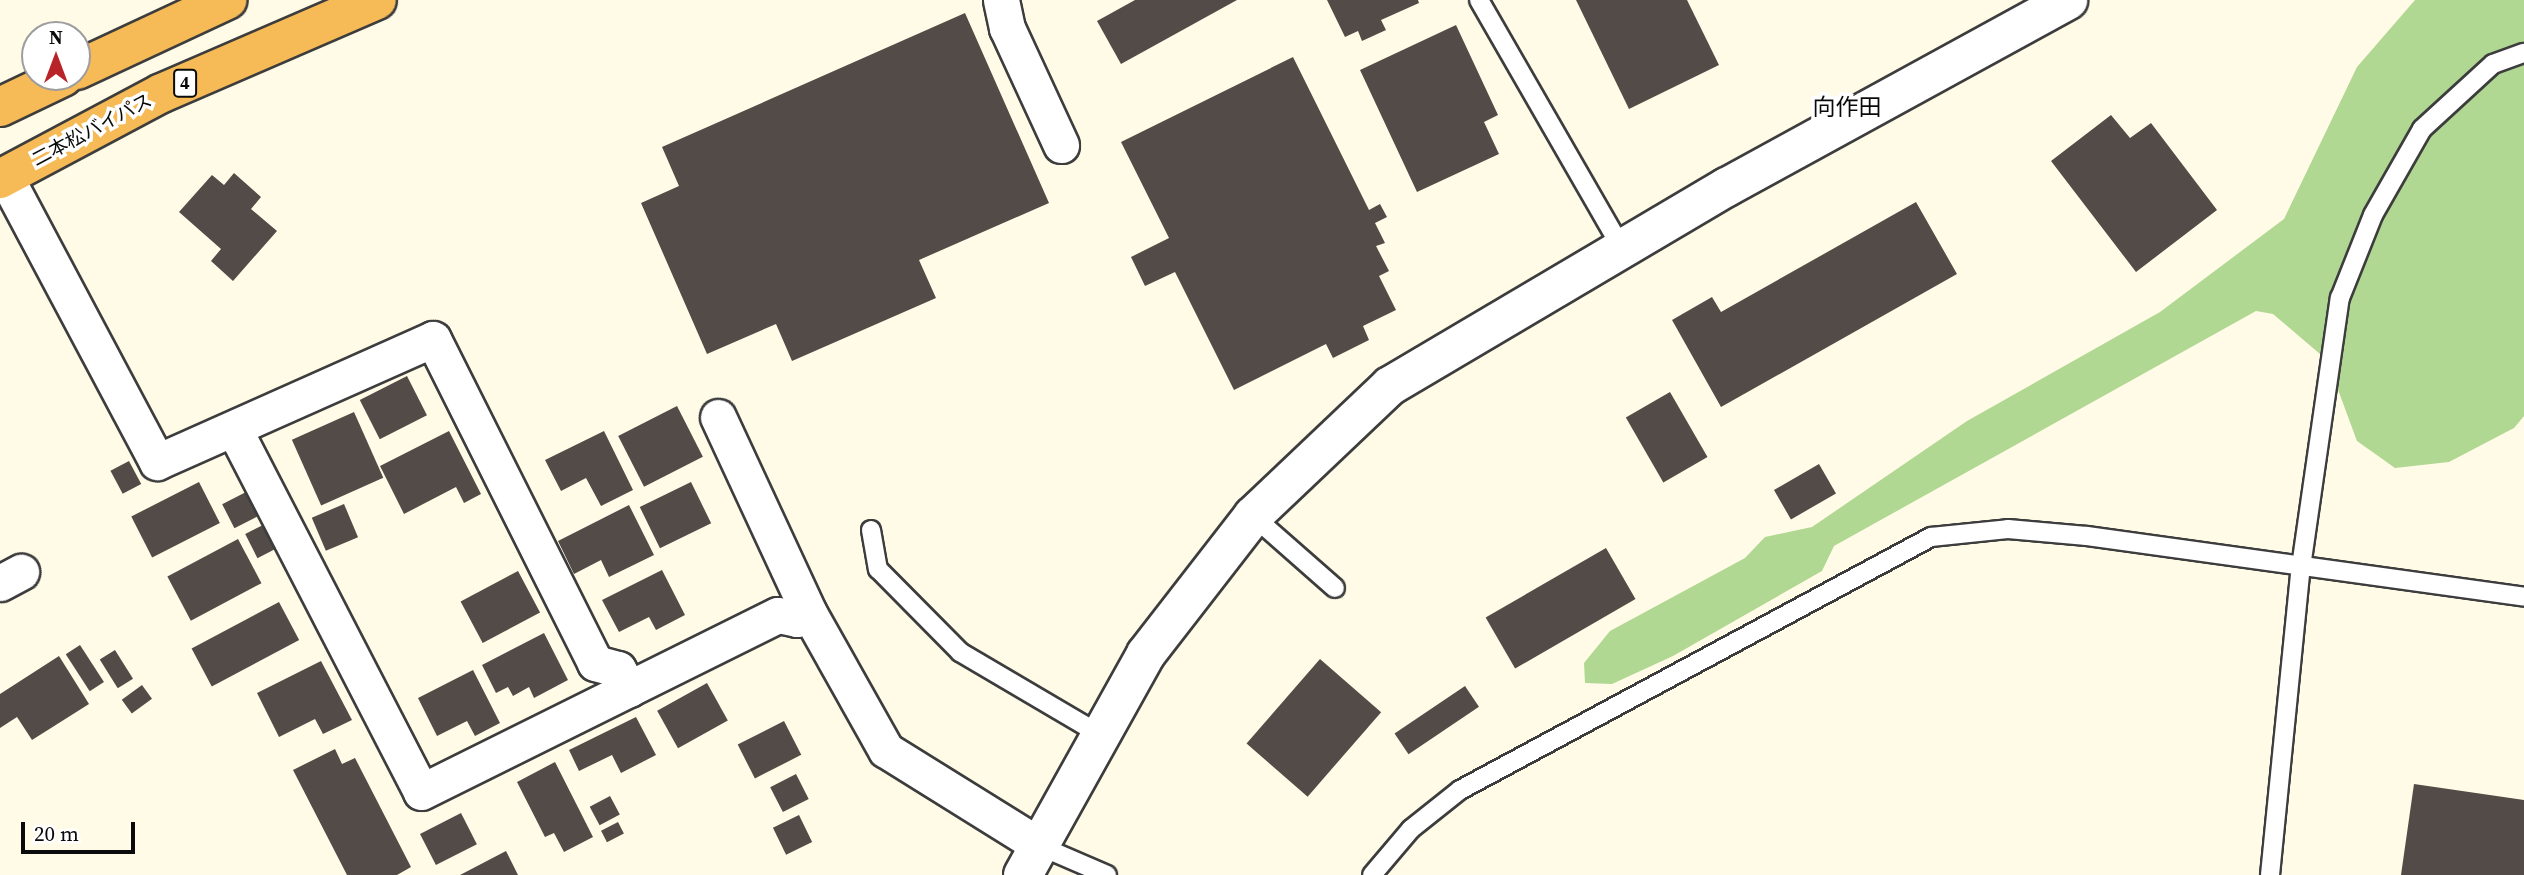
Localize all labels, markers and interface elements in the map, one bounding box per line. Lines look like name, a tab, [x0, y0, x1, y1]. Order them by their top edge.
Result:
north arrow	[21, 21, 91, 91]
text: N	[49, 24, 63, 50]
road number: 4	[173, 68, 197, 98]
street label: 二本松バイパス	[28, 89, 156, 171]
district label: 向作田	[1813, 93, 1881, 121]
scale bar	[24, 808, 138, 852]
text: 20 m	[34, 819, 79, 848]

